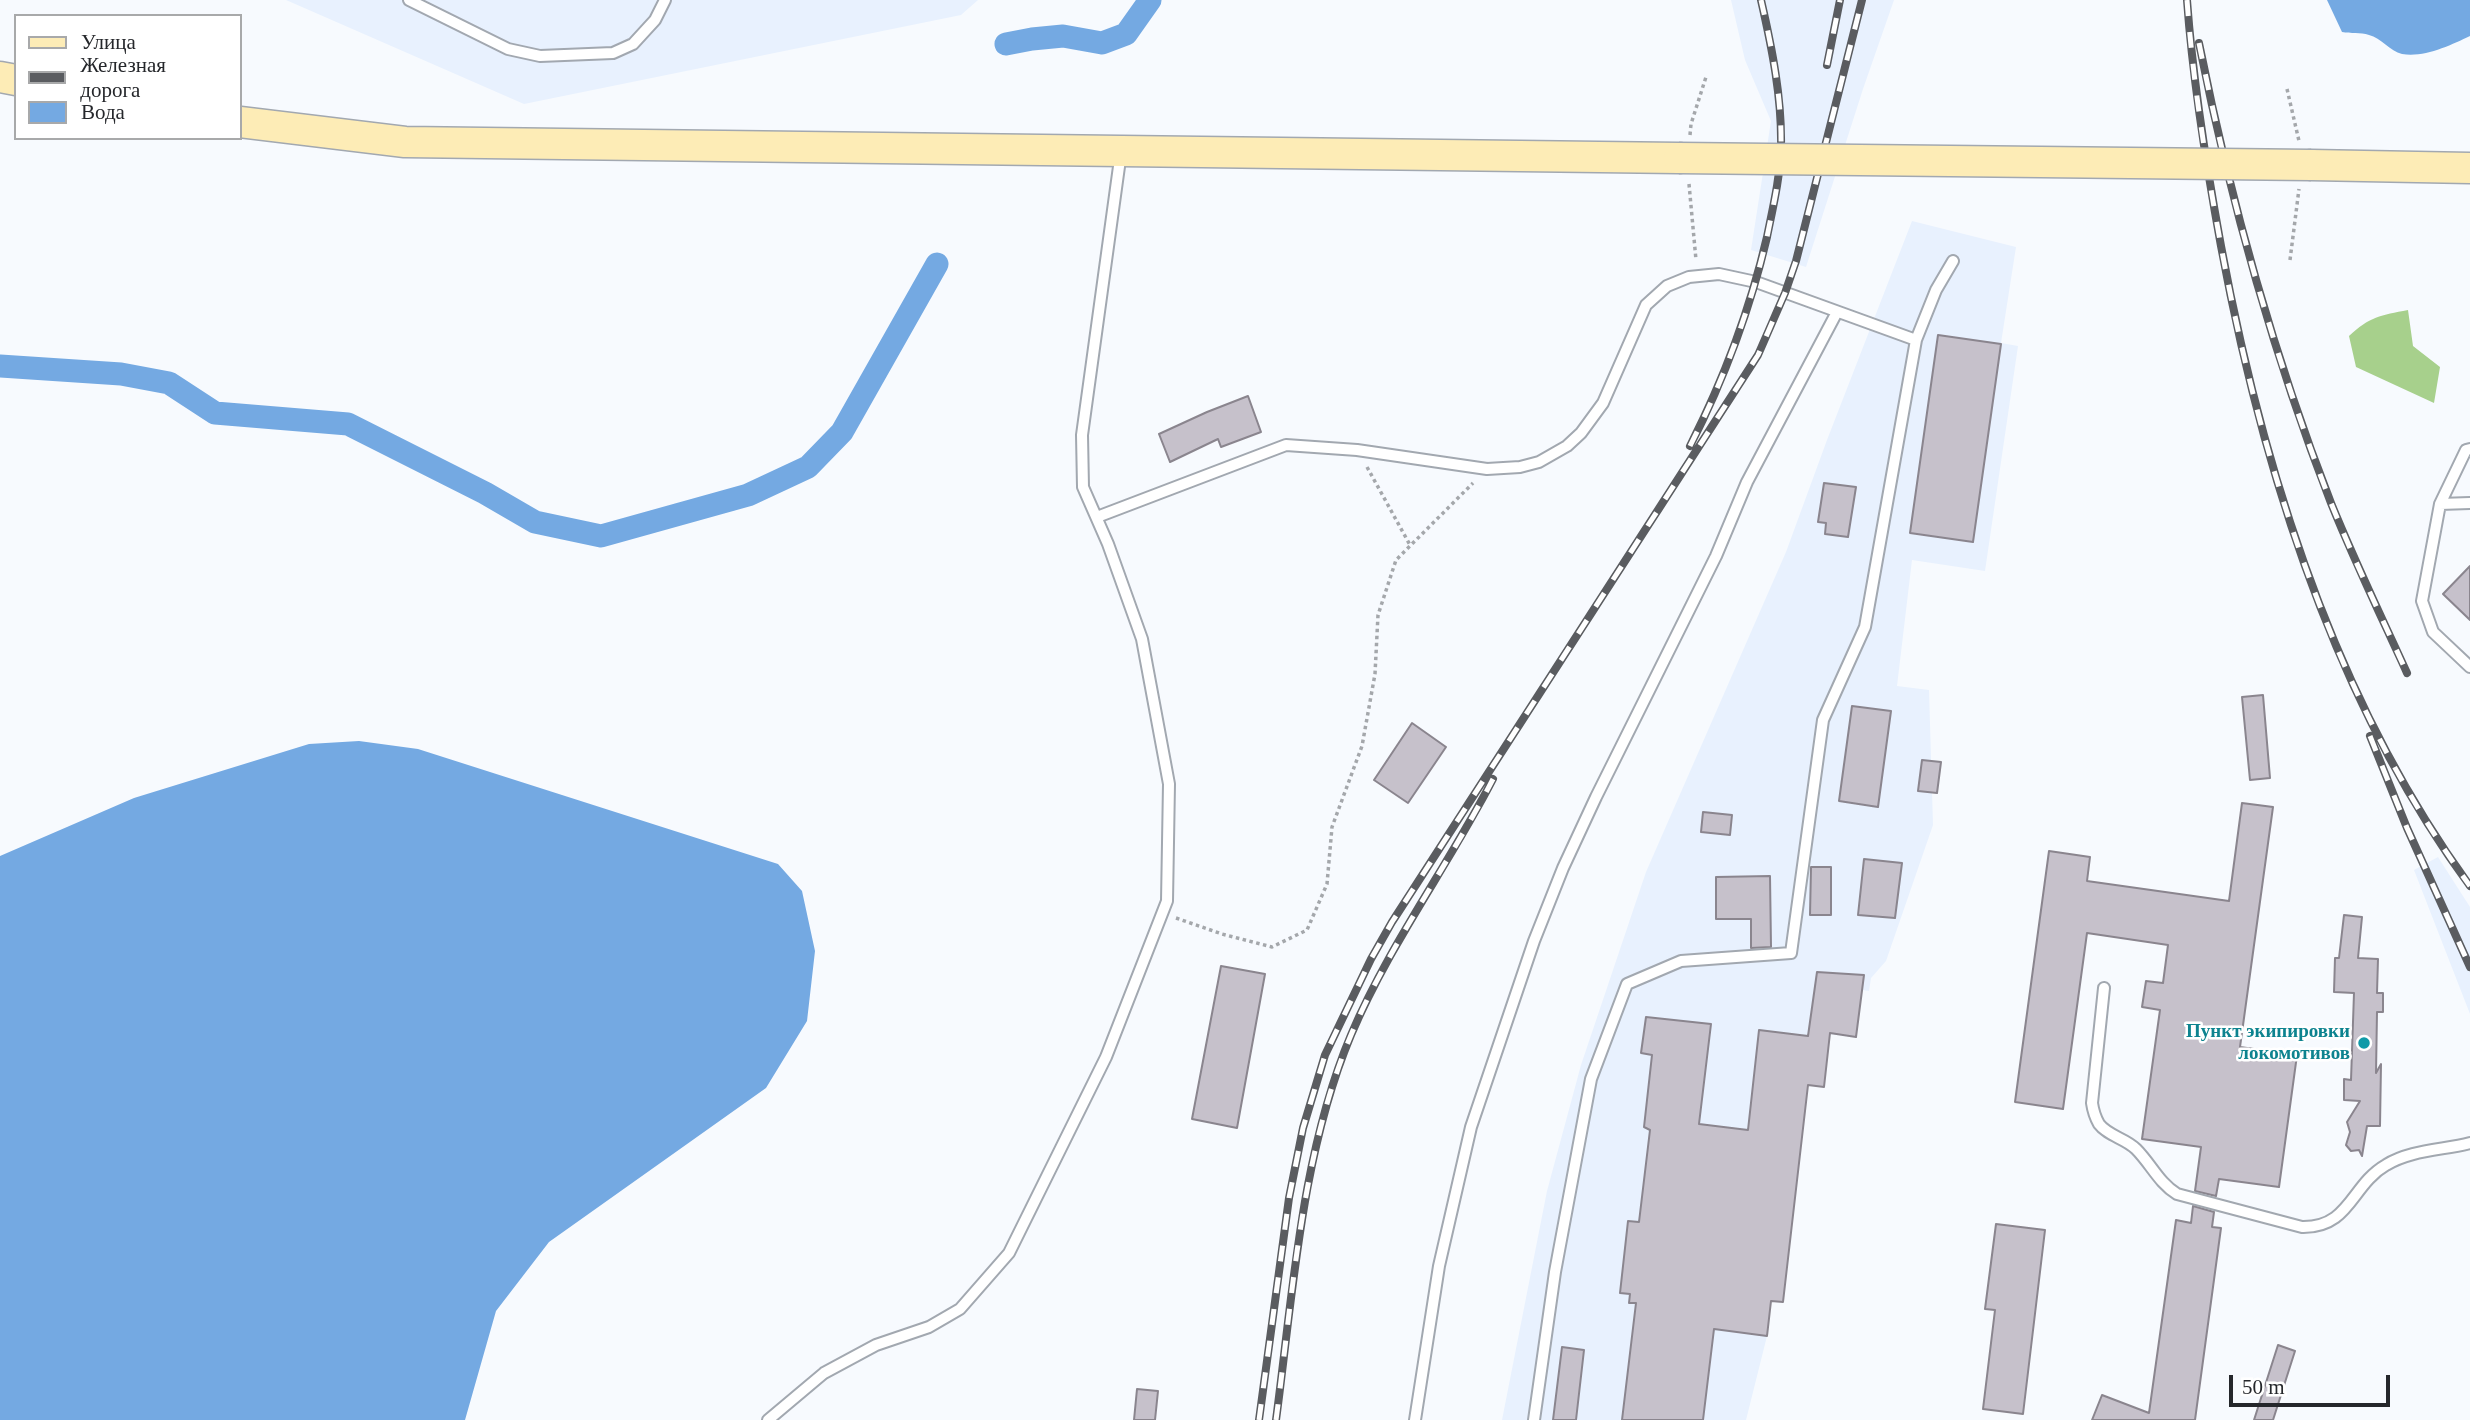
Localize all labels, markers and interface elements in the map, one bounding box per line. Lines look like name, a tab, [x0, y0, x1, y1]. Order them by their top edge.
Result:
legend	[14, 14, 242, 140]
text: Улица	[81, 30, 136, 54]
text: Железная дорога	[80, 53, 166, 102]
text: Вода	[81, 100, 125, 124]
place label: Пункт экипировки локомотивов	[2186, 1021, 2350, 1065]
marker: Пункт экипировки локомотивов	[2356, 1035, 2372, 1051]
scale bar	[2232, 1360, 2393, 1404]
text: 50 m	[2242, 1375, 2285, 1399]

